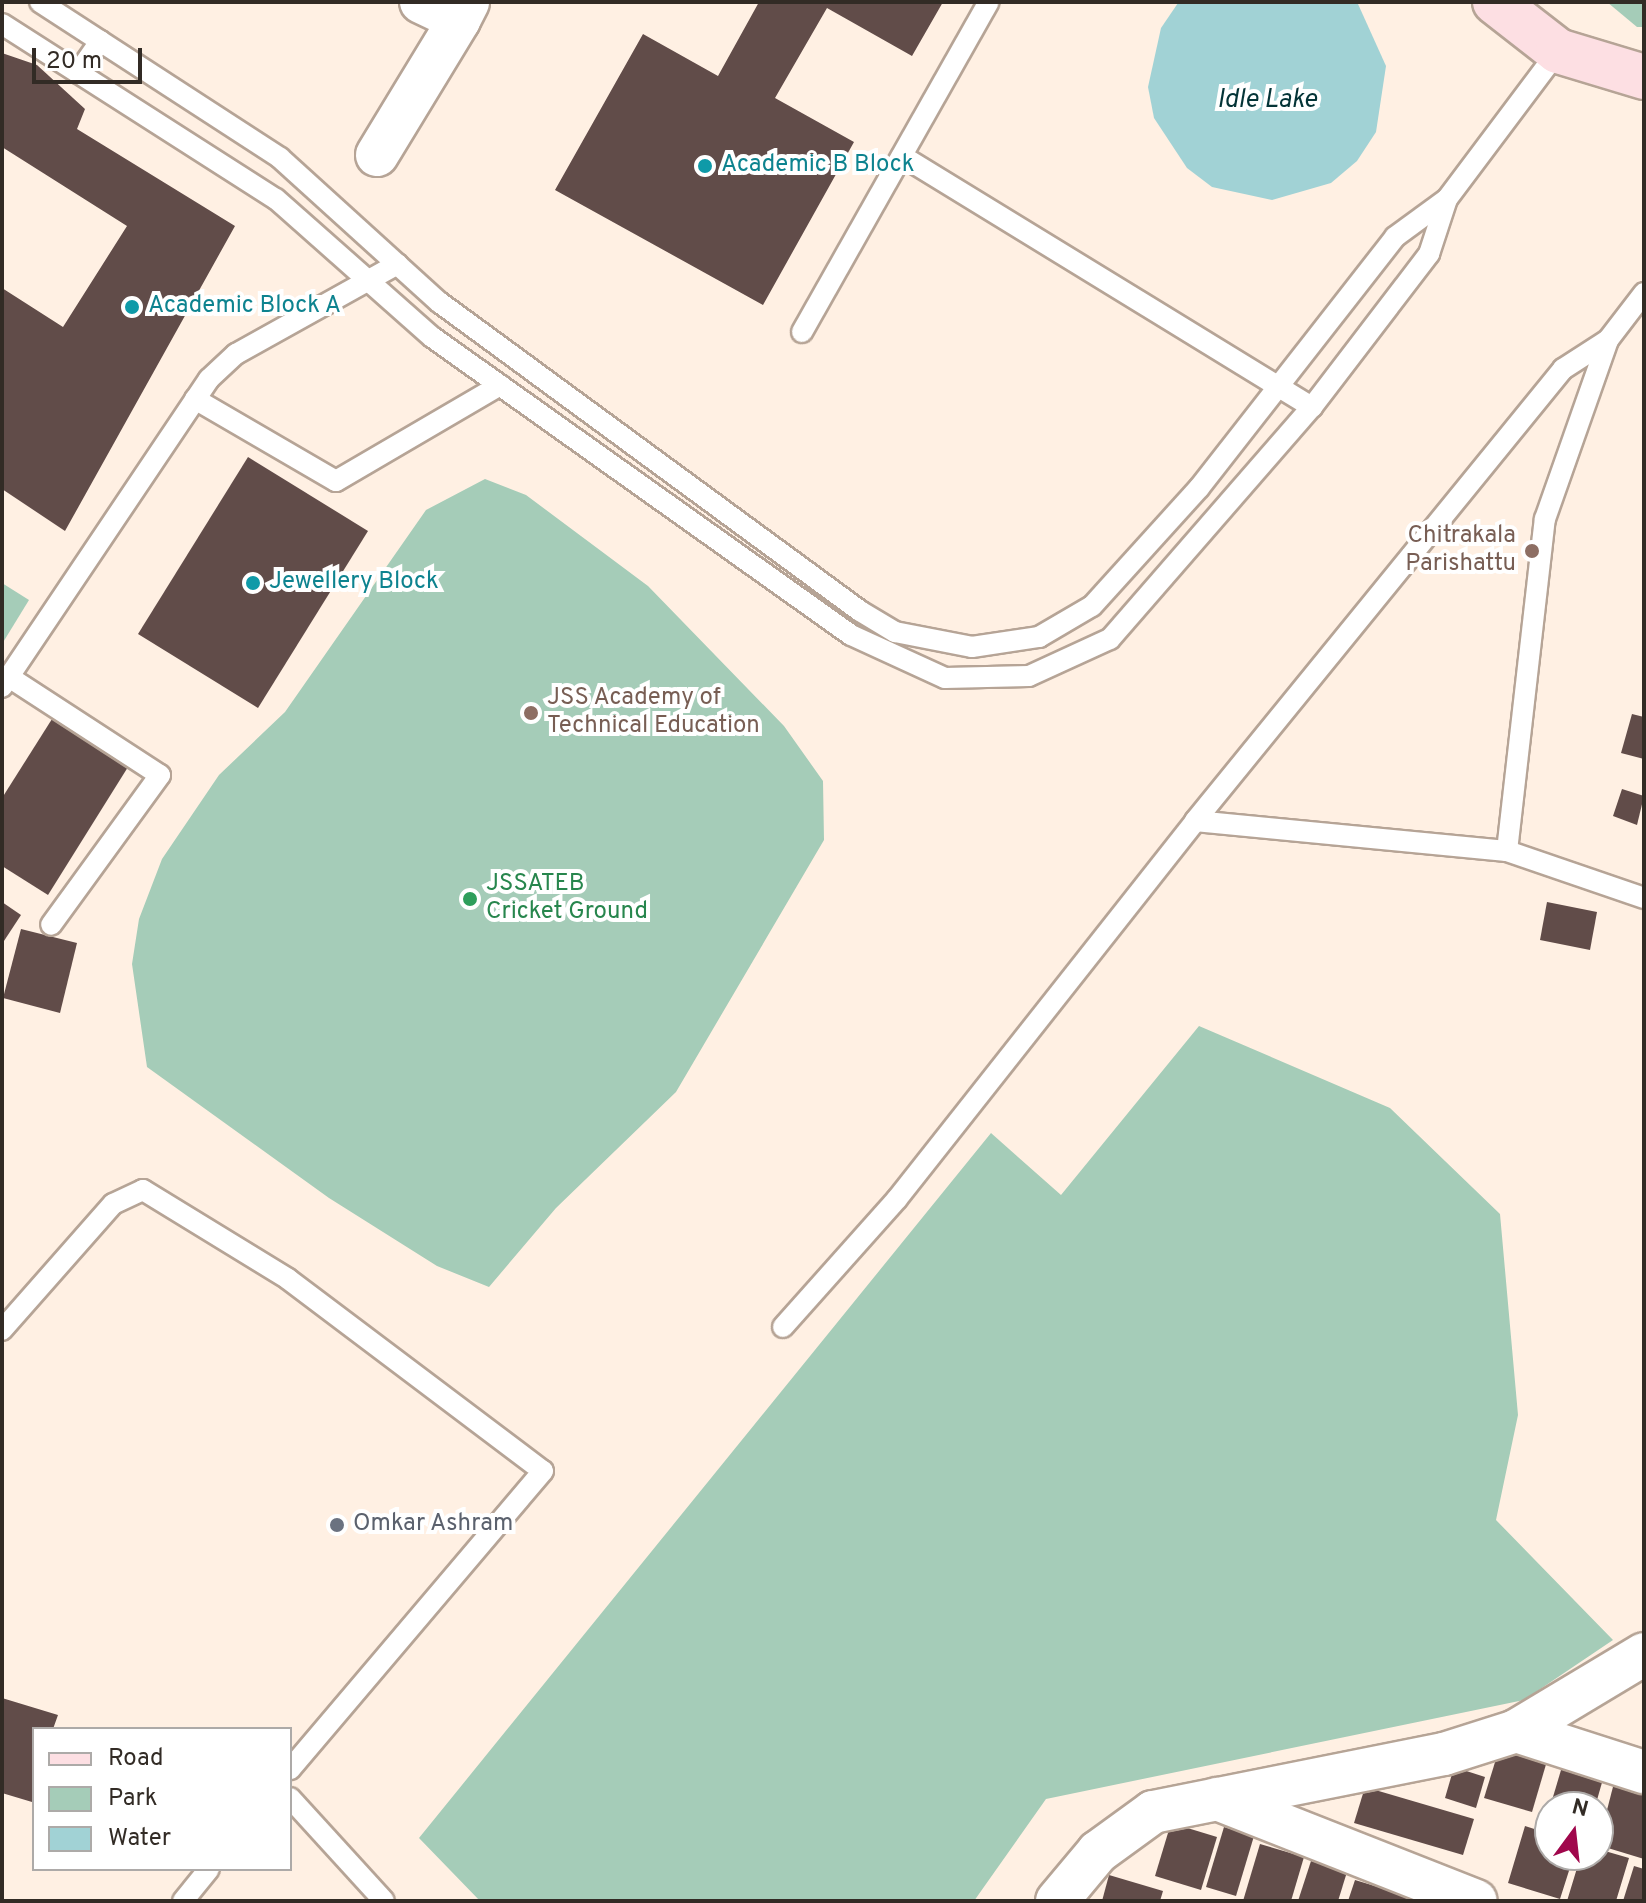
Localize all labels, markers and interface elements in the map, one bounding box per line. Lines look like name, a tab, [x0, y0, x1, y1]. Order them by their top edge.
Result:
scale bar	[36, 32, 146, 82]
text: 20 m	[46, 47, 102, 77]
water label: Idle Lake	[1217, 85, 1317, 117]
place label: Academic B Block	[721, 152, 914, 180]
marker: Academic B Block	[696, 157, 714, 175]
place label: Academic Block A	[148, 293, 342, 321]
marker: Academic Block A	[123, 298, 141, 316]
place label: Chitrakala Parishattu	[1405, 523, 1516, 579]
marker: Chitrakala Parishattu	[1523, 542, 1541, 560]
place label: Jewellery Block	[269, 569, 439, 597]
marker: Jewellery Block	[244, 574, 262, 592]
place label: JSS Academy of Technical Education	[547, 685, 760, 741]
marker: JSS Academy of Technical Education	[522, 704, 540, 722]
place label: JSSATEB Cricket Ground	[486, 871, 648, 927]
marker: JSSATEB Cricket Ground	[461, 890, 479, 908]
place label: Omkar Ashram	[353, 1511, 514, 1539]
marker: Omkar Ashram	[328, 1516, 346, 1534]
legend	[32, 1727, 292, 1871]
text: Road	[108, 1744, 164, 1774]
text: Park	[108, 1784, 158, 1814]
north arrow	[1534, 1791, 1614, 1871]
text: N	[1569, 1794, 1591, 1824]
text: Water	[108, 1824, 171, 1854]

